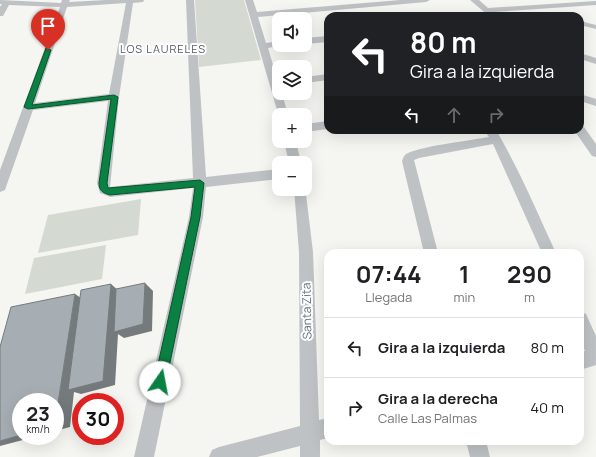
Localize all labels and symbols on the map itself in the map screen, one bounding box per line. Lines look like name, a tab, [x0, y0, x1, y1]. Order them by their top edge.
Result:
pin	[31, 9, 65, 50]
district label: LOS LAURELES	[120, 41, 206, 56]
street label: Santa Zita	[298, 283, 315, 340]
position arrow	[139, 361, 181, 403]
speed limit sign: 30	[72, 393, 124, 445]

